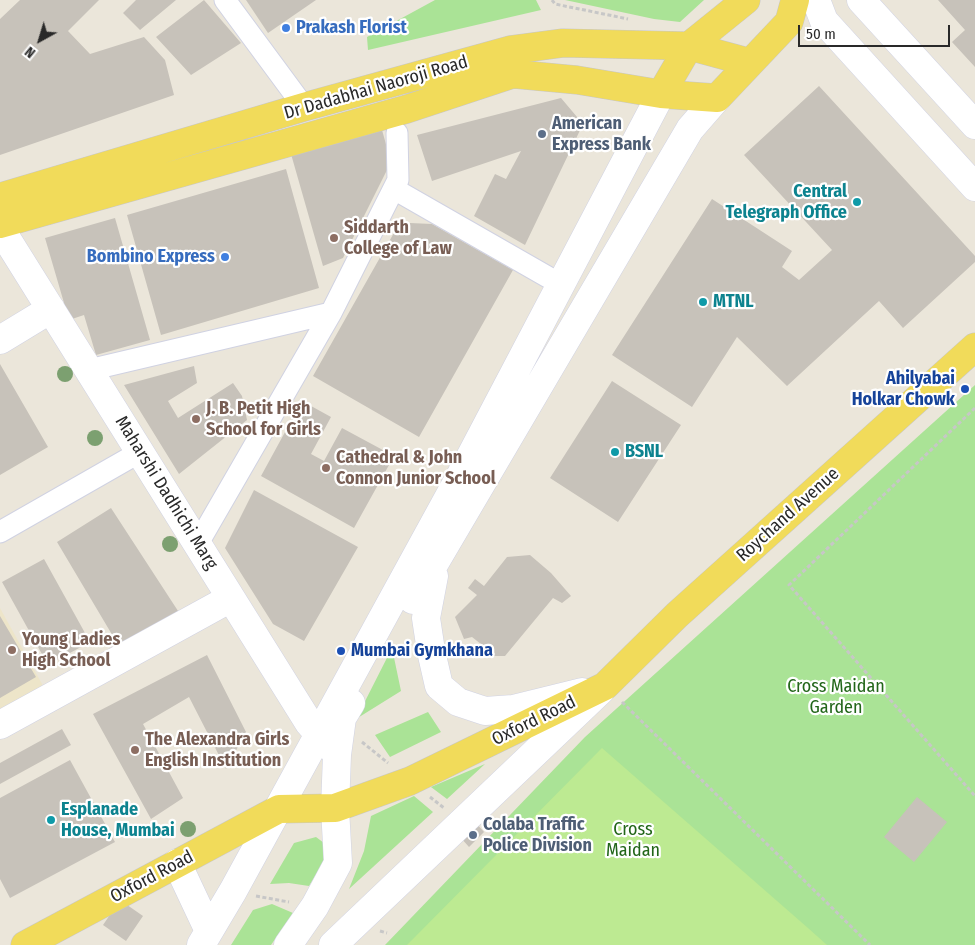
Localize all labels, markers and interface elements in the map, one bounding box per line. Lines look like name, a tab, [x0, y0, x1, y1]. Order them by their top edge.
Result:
north arrow	[15, 15, 65, 65]
scale bar	[800, 15, 952, 47]
place label: Prakash Florist	[296, 17, 407, 39]
marker: Prakash Florist	[280, 22, 292, 34]
text: 50 m	[806, 25, 836, 43]
text: N	[22, 43, 39, 61]
street label: Dr Dadabhai Naoroji Road	[282, 51, 470, 125]
place label: American Express Bank	[552, 113, 651, 156]
marker: American Express Bank	[536, 128, 548, 140]
place label: Central Telegraph Office	[725, 181, 847, 223]
marker: Central Telegraph Office	[851, 196, 863, 208]
place label: Siddarth College of Law	[344, 217, 452, 260]
marker: Siddarth College of Law	[328, 232, 340, 244]
place label: Bombino Express	[87, 246, 215, 268]
marker: Bombino Express	[219, 251, 231, 263]
place label: MTNL	[713, 291, 754, 313]
marker: MTNL	[697, 296, 709, 308]
place label: Ahilyabai Holkar Chowk	[852, 368, 955, 410]
marker: Ahilyabai Holkar Chowk	[959, 383, 971, 395]
place label: J. B. Petit High School for Girls	[206, 398, 321, 440]
street label: Maharshi Dadhichi Marg	[110, 412, 222, 574]
marker: J. B. Petit High School for Girls	[190, 413, 202, 425]
place label: BSNL	[625, 441, 663, 463]
marker: BSNL	[609, 446, 621, 458]
place label: Cathedral & John Connon Junior School	[336, 447, 496, 489]
marker: Cathedral & John Connon Junior School	[320, 462, 332, 474]
street label: Roychand Avenue	[732, 463, 844, 567]
place label: Young Ladies High School	[22, 629, 120, 672]
place label: Mumbai Gymkhana	[351, 640, 493, 662]
marker: Young Ladies High School	[6, 644, 18, 656]
marker: Mumbai Gymkhana	[335, 645, 347, 657]
park label: Cross Maidan Garden	[787, 676, 885, 719]
street label: Oxford Road	[488, 691, 580, 751]
place label: The Alexandra Girls English Institution	[145, 729, 289, 772]
marker: The Alexandra Girls English Institution	[129, 744, 141, 756]
place label: Esplanade House, Mumbai	[61, 799, 175, 842]
marker: Esplanade House, Mumbai	[45, 814, 57, 826]
place label: Colaba Traffic Police Division	[483, 814, 592, 856]
park label: Cross Maidan	[606, 819, 660, 862]
marker: Colaba Traffic Police Division	[467, 829, 479, 841]
street label: Oxford Road	[107, 846, 197, 908]

